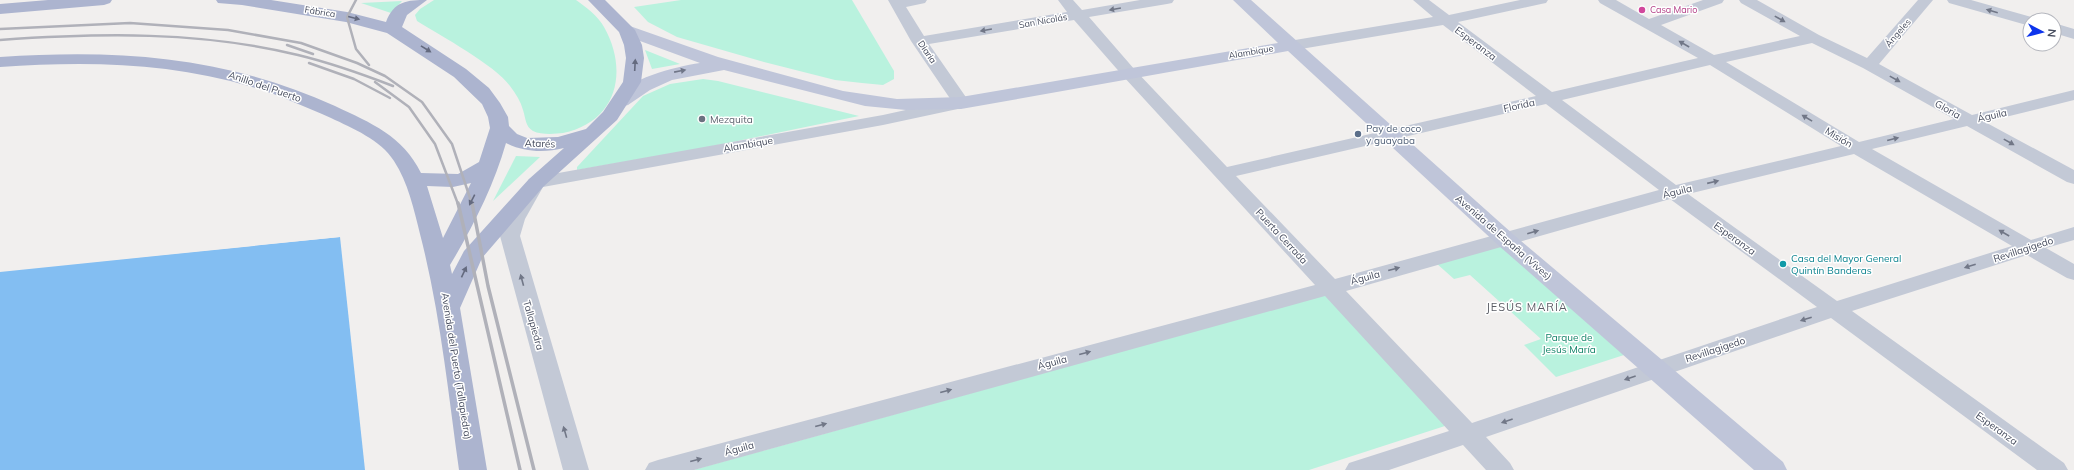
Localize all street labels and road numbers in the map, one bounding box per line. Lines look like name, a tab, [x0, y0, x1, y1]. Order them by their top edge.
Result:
street label: Fábrica	[304, 4, 336, 19]
street label: San Nicolás	[1018, 11, 1068, 30]
street label: Ángeles	[1882, 16, 1913, 49]
street label: Esperanza	[1452, 24, 1499, 63]
street label: Diaria	[916, 38, 939, 65]
street label: Alambique	[1228, 42, 1274, 61]
street label: Anillo del Puerto	[227, 68, 303, 105]
street label: Florida	[1502, 96, 1536, 115]
street label: Gloria	[1933, 97, 1963, 122]
street label: Águila	[1976, 106, 2008, 125]
street label: Misión	[1823, 124, 1855, 151]
street label: Alambique	[722, 134, 774, 155]
street label: Atarés	[524, 136, 556, 151]
street label: Águila	[1661, 182, 1693, 201]
street label: Avenida de España (Vives)	[1453, 192, 1555, 283]
street label: Puerta Cerrada	[1253, 206, 1311, 267]
street label: Esperanza	[1711, 219, 1758, 258]
street label: Revillagigedo	[1992, 234, 2055, 265]
street label: Águila	[1349, 267, 1381, 288]
street label: Avenida del Puerto (Tallapiedra)	[438, 292, 475, 440]
street label: Tallapiedra	[520, 299, 547, 352]
street label: Revillagigedo	[1684, 334, 1747, 365]
street label: Águila	[1036, 352, 1068, 373]
street label: Esperanza	[1973, 409, 2020, 448]
street label: Águila	[723, 438, 755, 459]

